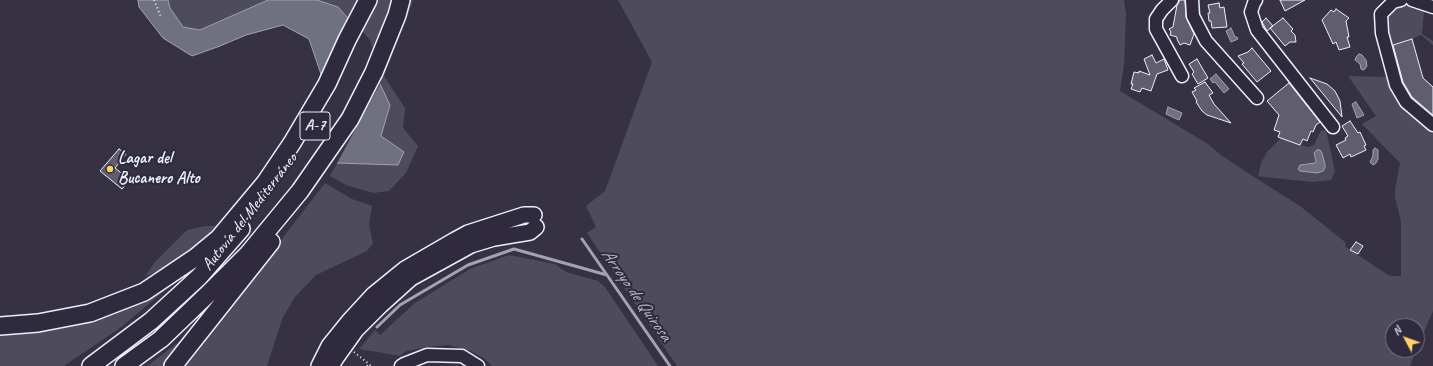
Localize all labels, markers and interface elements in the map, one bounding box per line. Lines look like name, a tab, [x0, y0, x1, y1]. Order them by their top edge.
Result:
road number: A-7	[300, 112, 330, 140]
place label: Lagar del Bucanero Alto	[118, 149, 200, 189]
street label: Autovía del Mediterráneo	[198, 149, 302, 275]
marker: Lagar del Bucanero Alto	[105, 164, 115, 174]
water label: Arroyo de Quirosa	[596, 244, 676, 346]
north arrow	[1385, 318, 1425, 358]
text: N	[1389, 324, 1404, 338]

